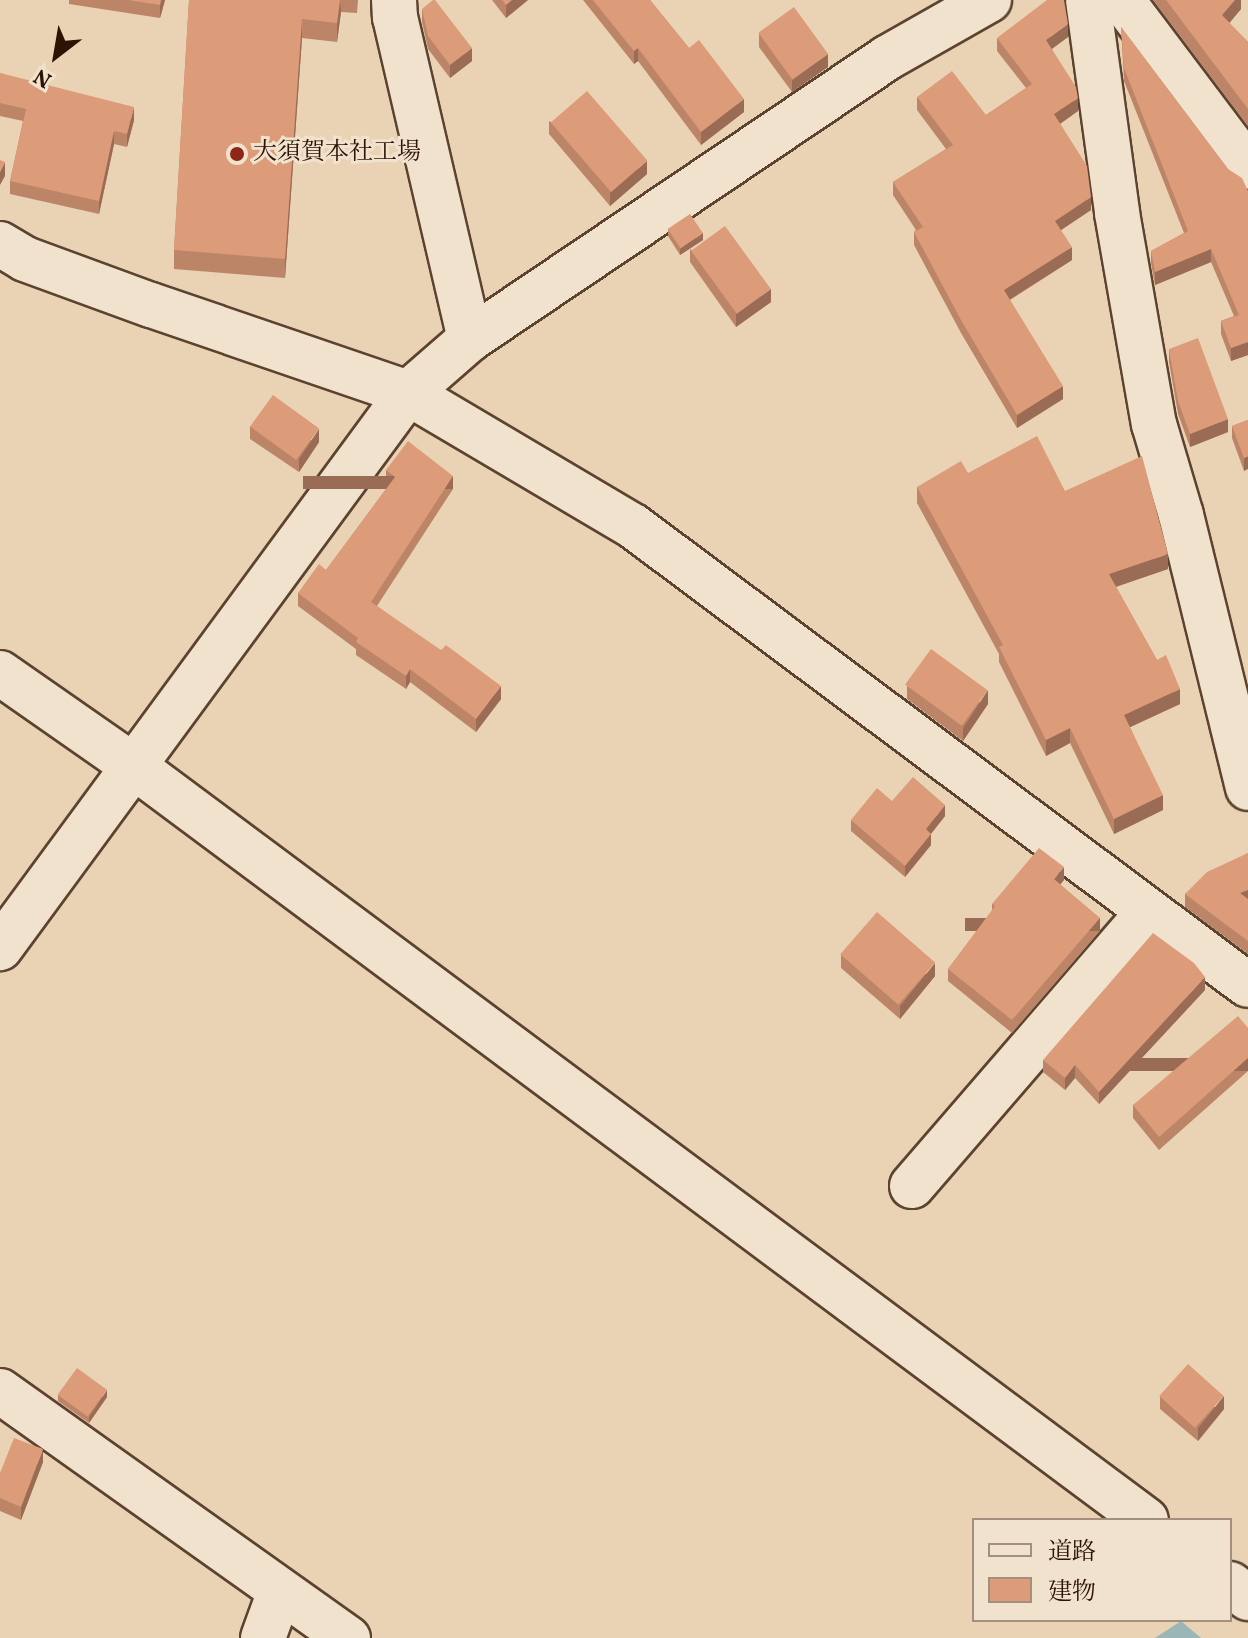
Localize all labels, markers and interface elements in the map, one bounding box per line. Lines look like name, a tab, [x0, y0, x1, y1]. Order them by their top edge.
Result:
north arrow	[16, 16, 96, 96]
text: N	[29, 60, 58, 94]
place label: 大須賀本社工場	[253, 140, 421, 168]
marker: 大須賀本社工場	[228, 145, 246, 163]
legend	[972, 1518, 1232, 1622]
text: 道路	[1048, 1536, 1096, 1570]
text: 建物	[1048, 1576, 1096, 1610]

